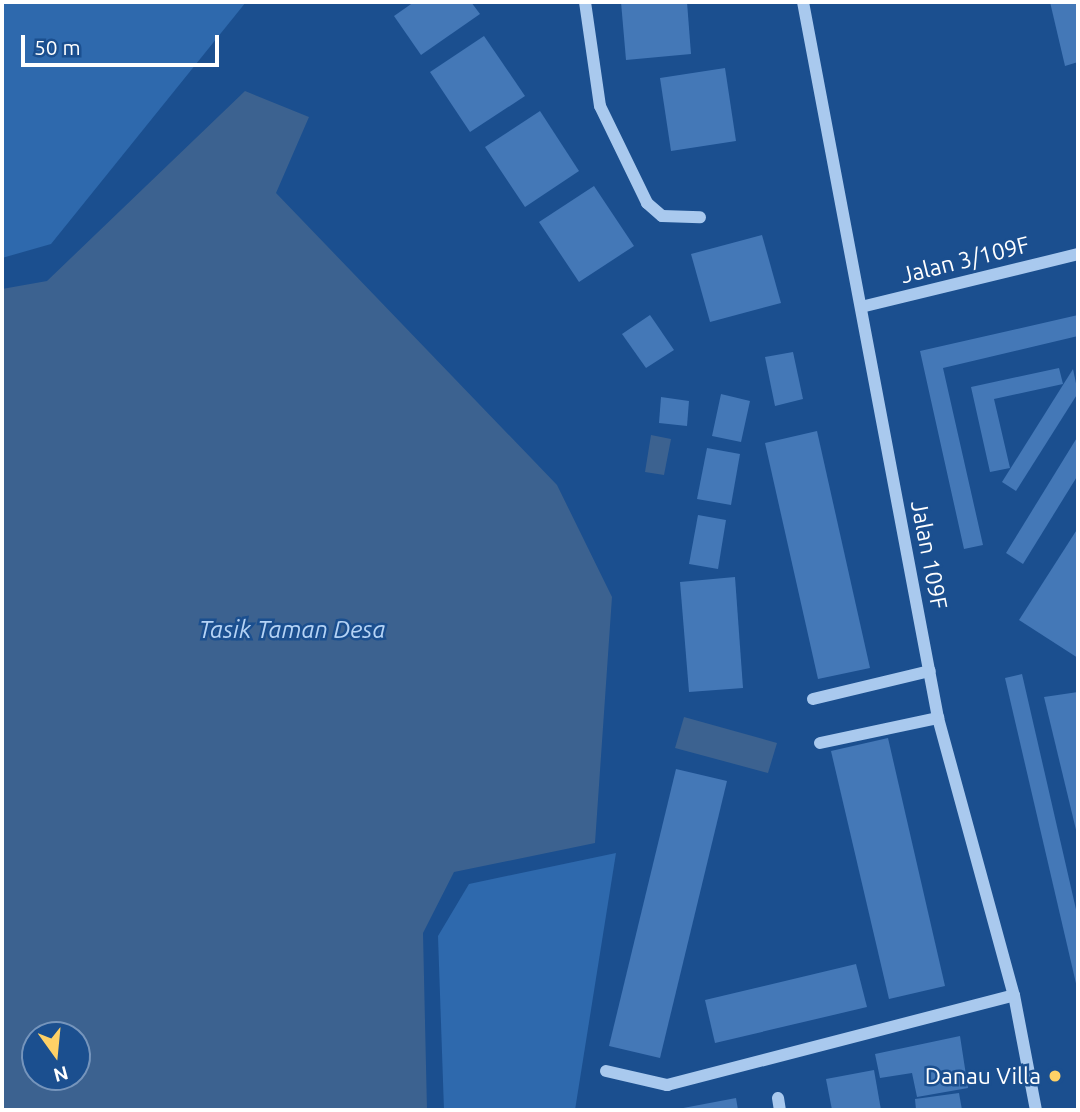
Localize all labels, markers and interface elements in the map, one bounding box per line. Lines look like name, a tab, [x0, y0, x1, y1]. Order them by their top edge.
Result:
scale bar	[24, 21, 222, 65]
text: 50 m	[34, 35, 81, 59]
street label: Jalan 3/109F	[898, 231, 1032, 289]
street label: Jalan 109F	[905, 498, 953, 612]
water label: Tasik Taman Desa	[199, 616, 385, 644]
north arrow	[21, 1021, 91, 1091]
text: N	[51, 1062, 71, 1087]
place label: Danau Villa	[925, 1062, 1041, 1090]
marker: Danau Villa	[1047, 1068, 1063, 1084]

